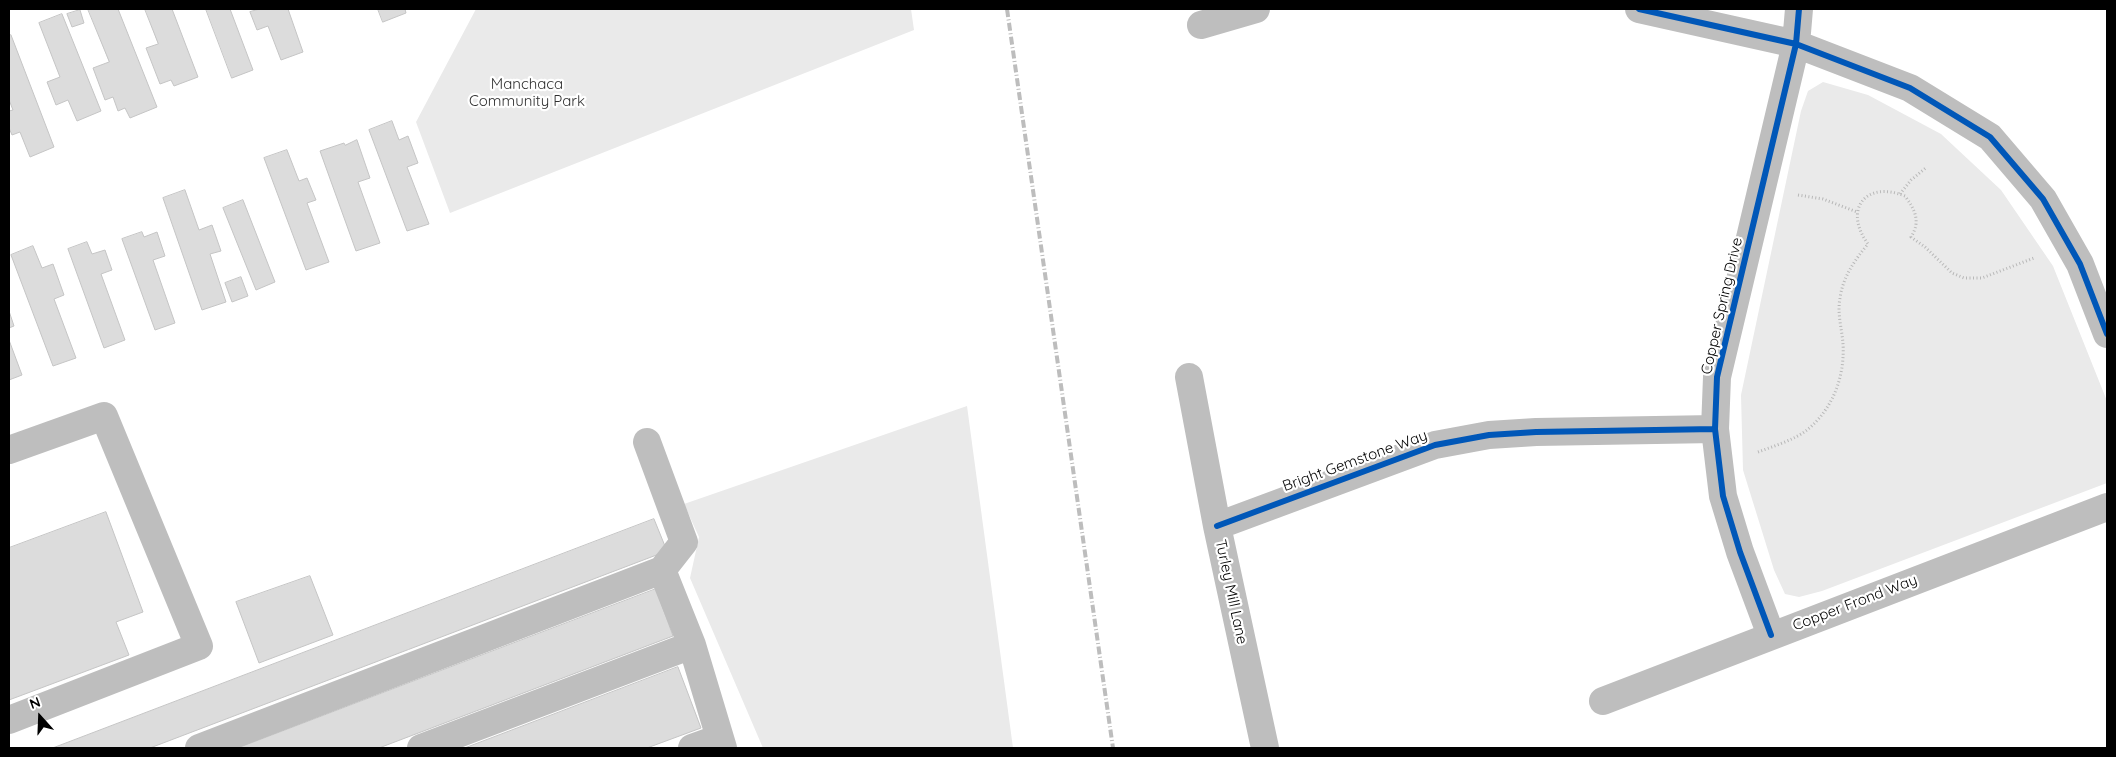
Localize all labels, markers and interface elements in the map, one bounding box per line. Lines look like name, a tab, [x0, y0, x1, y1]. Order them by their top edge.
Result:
park label: Manchaca Community Park	[469, 75, 585, 110]
street label: Copper Spring Drive	[1697, 236, 1747, 376]
street label: Bright Gemstone Way	[1280, 426, 1430, 496]
street label: Turley Mill Lane	[1211, 538, 1251, 646]
street label: Copper Frond Way	[1790, 571, 1920, 635]
north arrow	[15, 692, 65, 742]
text: N	[27, 693, 43, 713]

